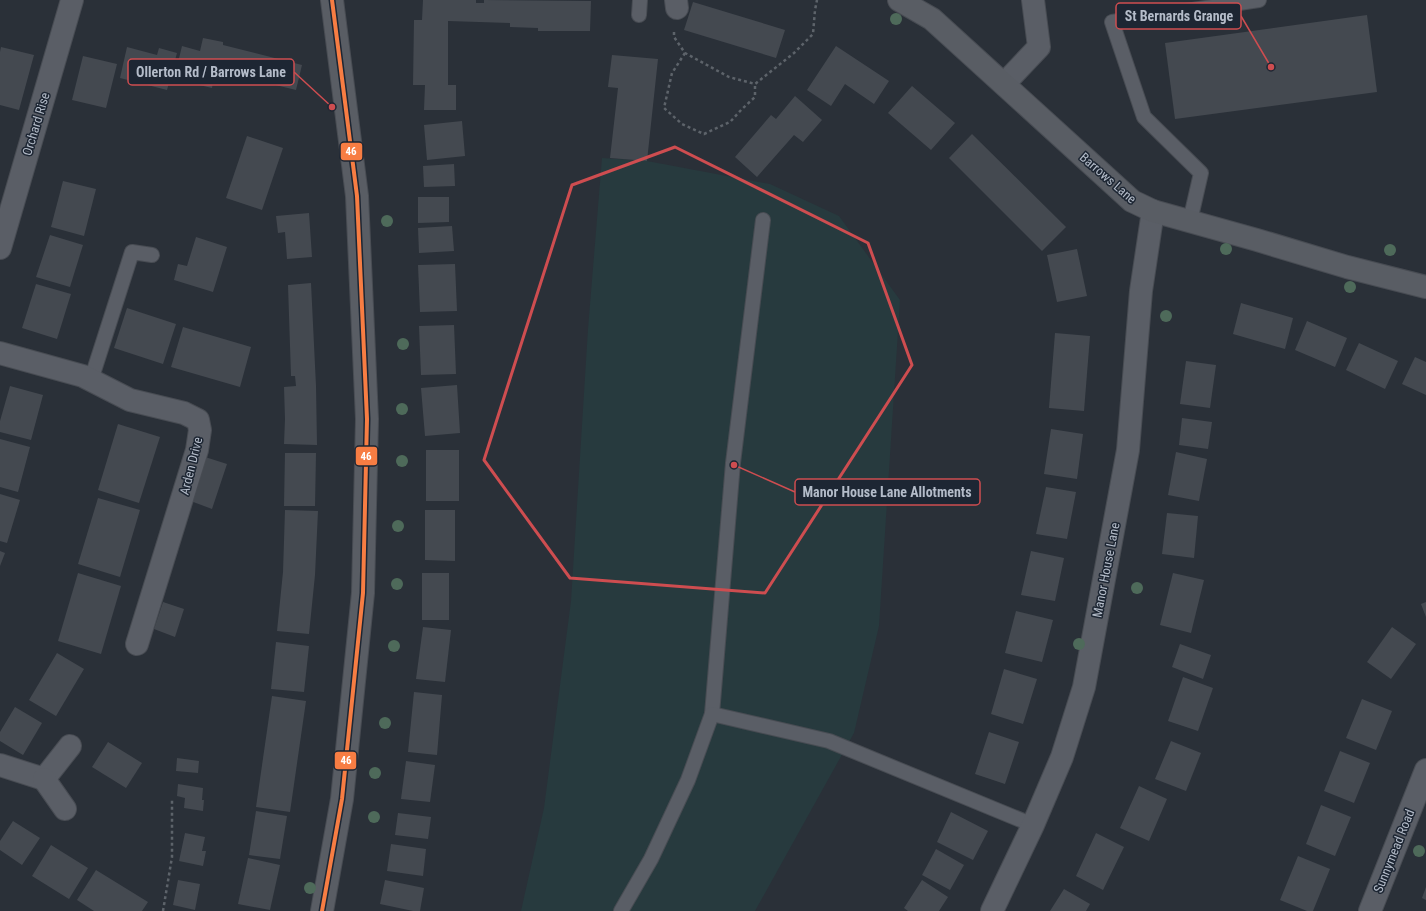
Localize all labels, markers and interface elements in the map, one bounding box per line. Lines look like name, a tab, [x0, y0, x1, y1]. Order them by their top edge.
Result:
callout: St Bernards Grange	[1116, 3, 1241, 29]
text: St Bernards Grange	[1125, 8, 1234, 24]
callout: Ollerton Rd / Barrows Lane	[128, 59, 294, 85]
text: Ollerton Rd / Barrows Lane	[136, 64, 286, 80]
street label: Orchard Rise	[19, 91, 53, 157]
line badge: 46	[340, 142, 363, 161]
text: 46	[345, 145, 357, 158]
street label: Barrows Lane	[1077, 149, 1139, 207]
street label: Arden Drive	[177, 436, 205, 496]
line badge: 46	[355, 446, 378, 466]
text: 46	[360, 450, 372, 463]
callout: Manor House Lane Allotments	[795, 479, 980, 505]
text: Manor House Lane Allotments	[802, 484, 972, 500]
street label: Manor House Lane	[1089, 521, 1123, 619]
line badge: 46	[334, 751, 357, 770]
text: 46	[340, 754, 352, 767]
street label: Sunnymead Road	[1370, 807, 1418, 895]

